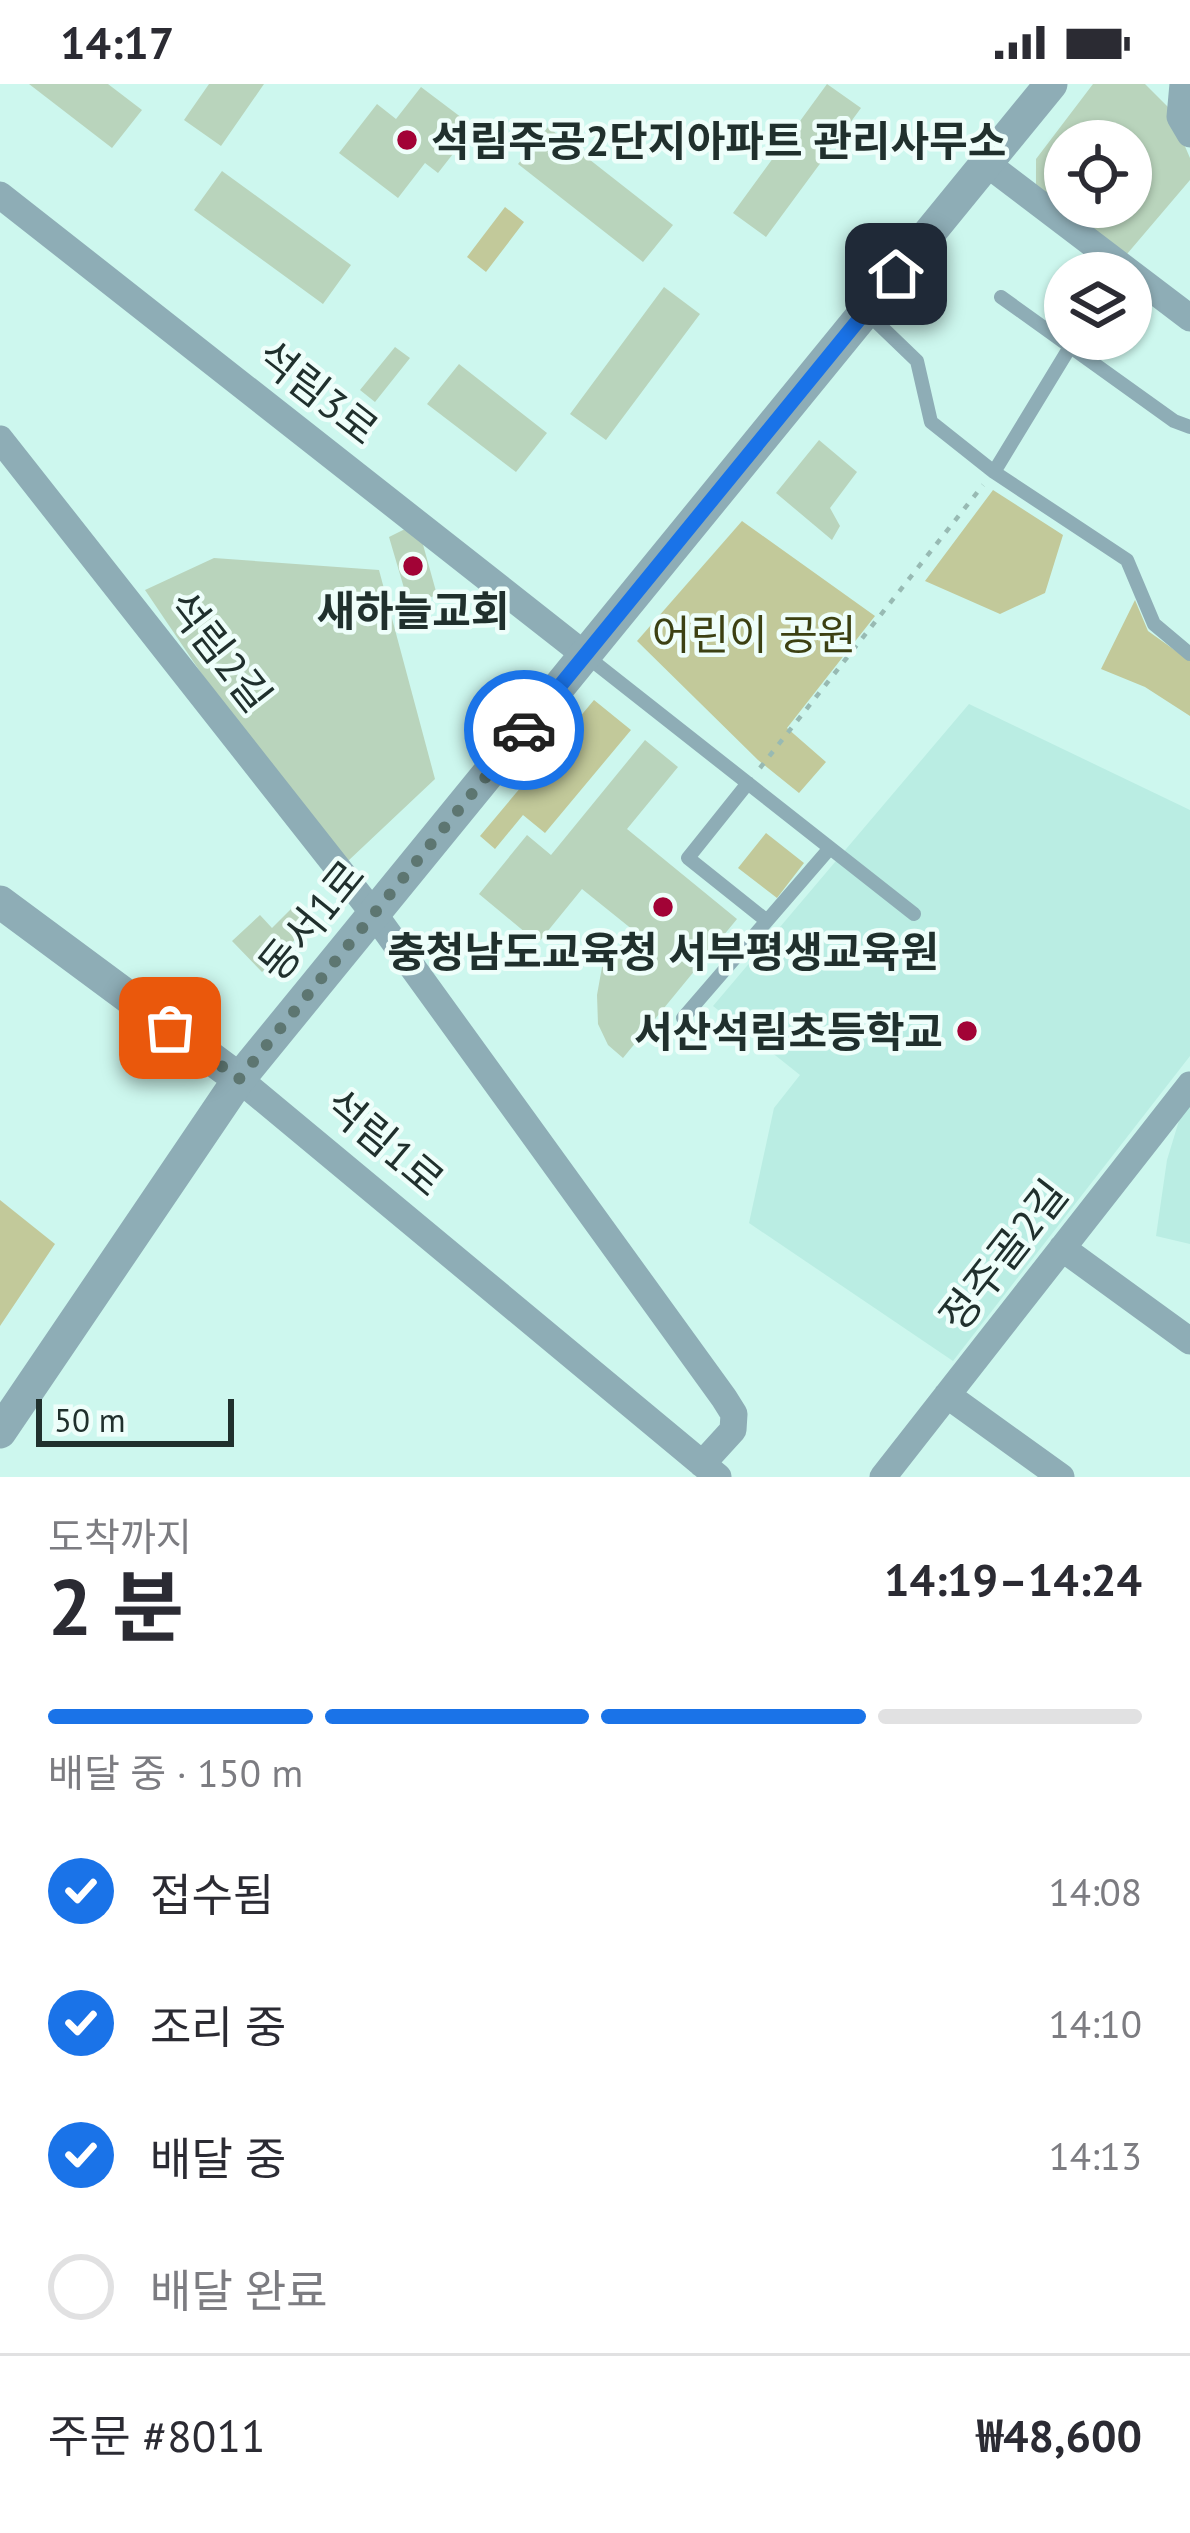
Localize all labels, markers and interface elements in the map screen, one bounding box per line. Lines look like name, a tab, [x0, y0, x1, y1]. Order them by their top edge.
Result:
text: 14:17	[60, 13, 174, 71]
place label: 석림주공2단지아파트 관리사무소	[431, 113, 1006, 168]
map controls	[1044, 120, 1152, 360]
button: locate	[1044, 120, 1152, 228]
marker: 석림주공2단지아파트 관리사무소	[394, 127, 420, 153]
pin	[845, 223, 947, 325]
icon: home	[863, 241, 929, 307]
button: layers	[1044, 252, 1152, 360]
street label: 석림3로	[246, 328, 390, 456]
marker: 새하늘교회	[400, 553, 426, 579]
street label: 석림2길	[156, 579, 284, 723]
place label: 새하늘교회	[316, 583, 510, 638]
park label: 어린이 공원	[652, 607, 856, 662]
courier	[464, 670, 584, 790]
icon: car	[491, 697, 557, 763]
street label: 동서1로	[246, 849, 376, 991]
marker: 충청남도교육청 서부평생교육원	[650, 894, 676, 920]
place label: 충청남도교육청 서부평생교육원	[387, 924, 939, 979]
pin	[119, 977, 221, 1079]
icon: bag	[137, 995, 203, 1061]
place label: 서산석림초등학교	[634, 1004, 943, 1059]
marker: 서산석림초등학교	[954, 1018, 980, 1044]
street label: 석림1로	[314, 1076, 456, 1208]
street label: 정주골2길	[927, 1168, 1079, 1342]
scale bar	[36, 1393, 234, 1446]
text: 50 m	[54, 1398, 126, 1441]
text: 도착까지	[48, 1511, 192, 1562]
text: 14:19–14:24	[884, 1550, 1142, 1608]
text: 2 분	[48, 1556, 184, 1657]
text: 배달 중 · 150 m	[48, 1747, 303, 1798]
icon: check	[48, 1858, 114, 1924]
text: 접수됨	[150, 1865, 274, 1923]
text: 14:08	[1048, 1866, 1142, 1917]
icon: check	[48, 1990, 114, 2056]
text: 조리 중	[150, 1997, 286, 2055]
text: 14:10	[1048, 1998, 1142, 2049]
icon: check	[48, 2122, 114, 2188]
text: 배달 중	[150, 2129, 286, 2187]
text: 14:13	[1048, 2130, 1142, 2181]
text: 배달 완료	[150, 2261, 328, 2319]
text: 주문 #8011	[48, 2406, 265, 2464]
text: ₩48,600	[977, 2406, 1142, 2464]

